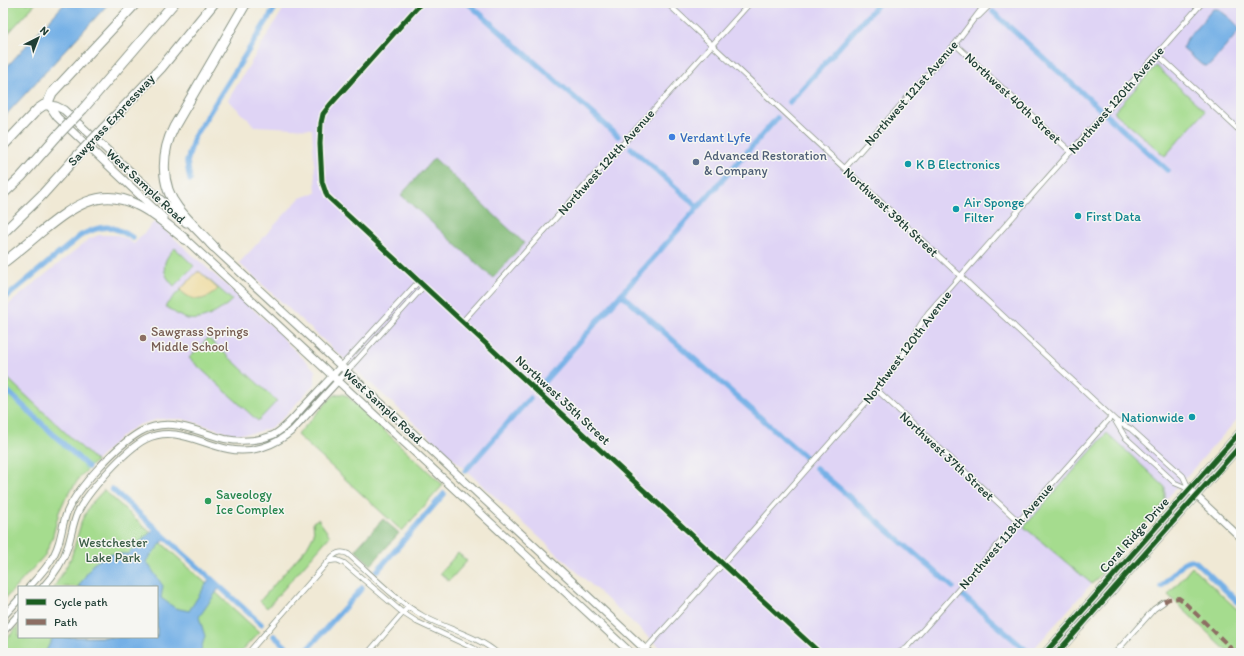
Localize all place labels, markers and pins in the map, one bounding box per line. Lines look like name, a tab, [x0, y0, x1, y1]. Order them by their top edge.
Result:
place label: Verdant Lyfe	[680, 130, 751, 145]
marker: Verdant Lyfe	[667, 132, 677, 142]
place label: Advanced Restoration & Company	[704, 148, 827, 178]
marker: Advanced Restoration & Company	[691, 157, 701, 167]
place label: K B Electronics	[916, 157, 1000, 172]
marker: K B Electronics	[903, 159, 913, 169]
place label: Air Sponge Filter	[964, 195, 1024, 225]
marker: Air Sponge Filter	[951, 204, 961, 214]
place label: First Data	[1086, 209, 1141, 224]
marker: First Data	[1073, 211, 1083, 221]
place label: Sawgrass Springs Middle School	[151, 324, 249, 354]
marker: Sawgrass Springs Middle School	[138, 333, 148, 343]
place label: Nationwide	[1121, 410, 1184, 425]
marker: Nationwide	[1187, 412, 1197, 422]
place label: Saveology Ice Complex	[216, 487, 284, 517]
marker: Saveology Ice Complex	[203, 496, 213, 506]

